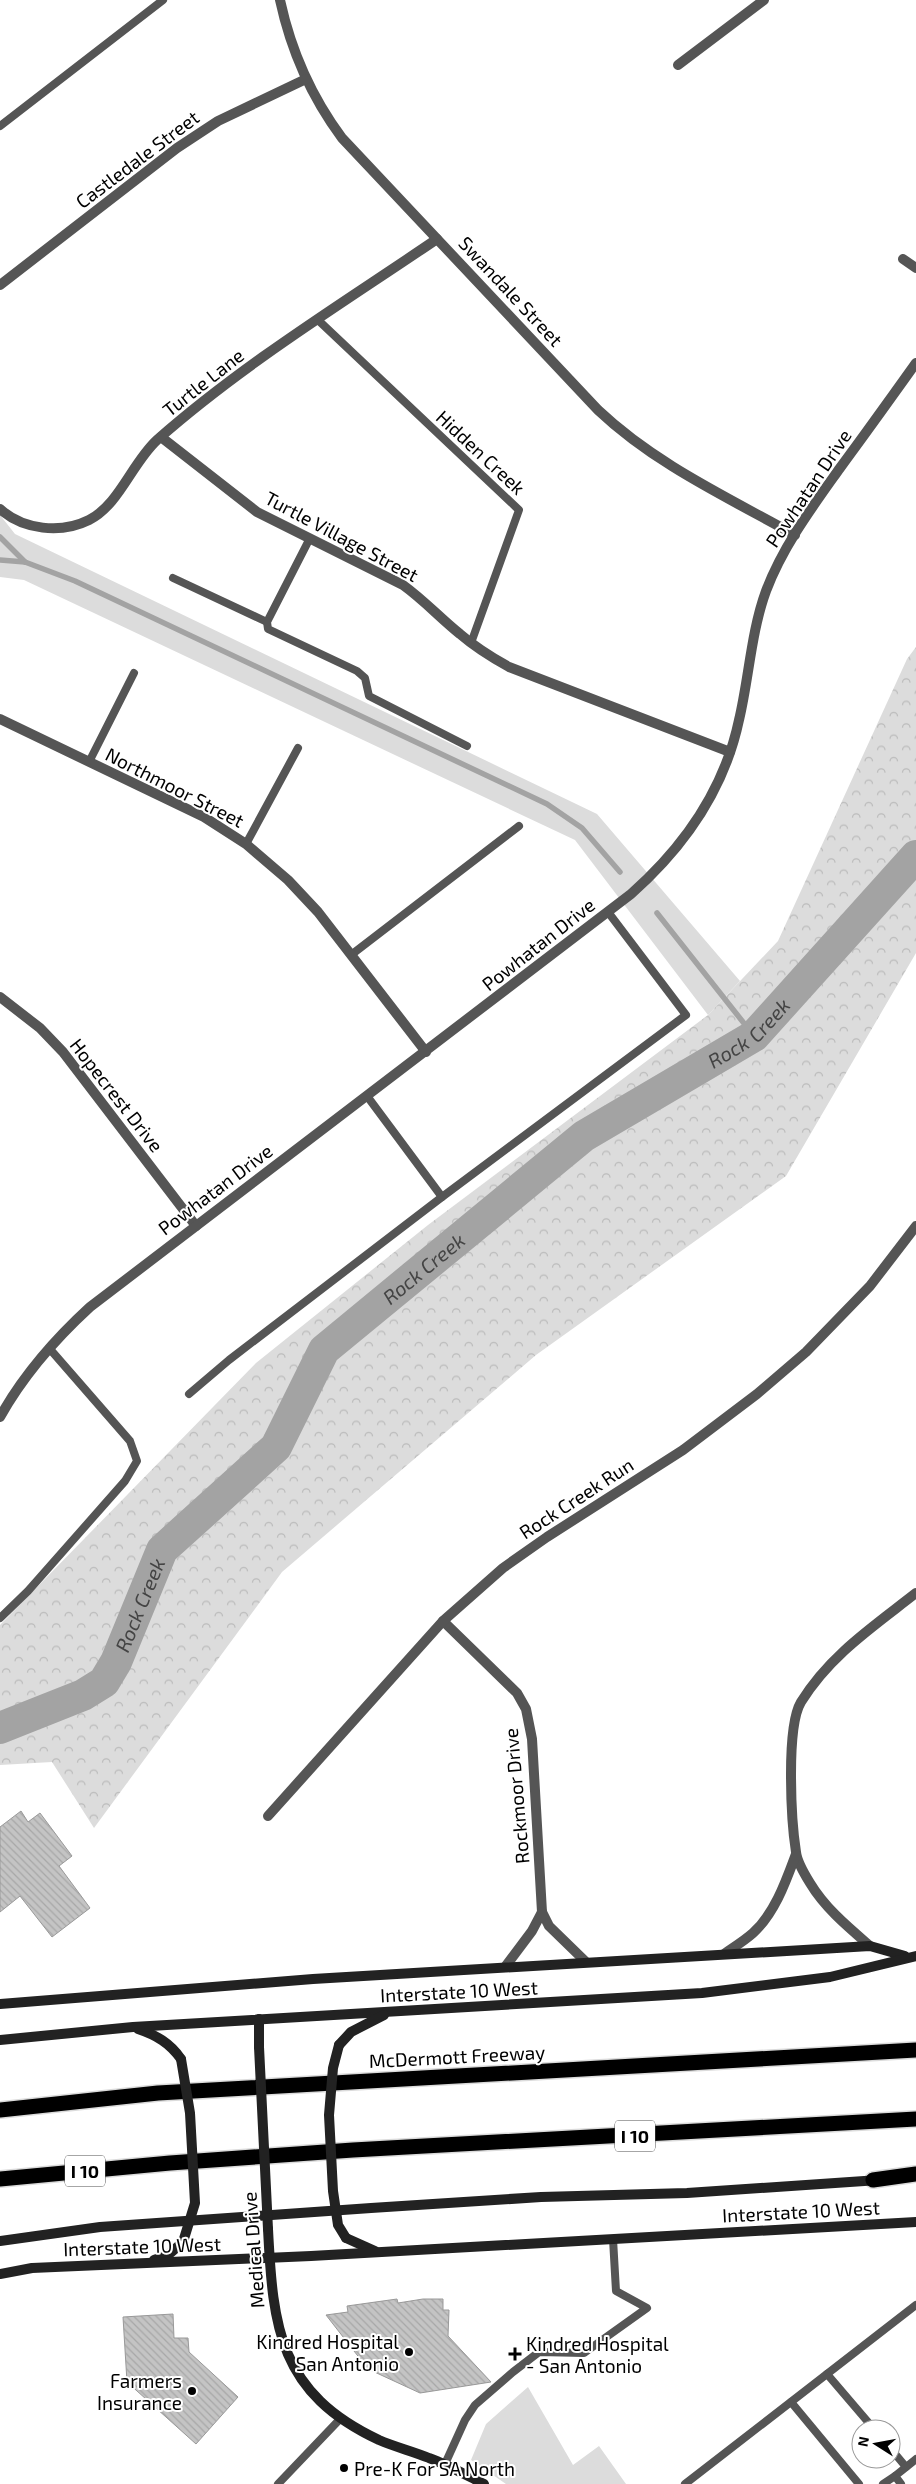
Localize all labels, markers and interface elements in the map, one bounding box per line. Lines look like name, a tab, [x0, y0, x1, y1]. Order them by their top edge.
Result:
street label: Castledale Street	[71, 105, 203, 213]
street label: Swandale Street	[454, 231, 568, 351]
street label: Turtle Lane	[158, 343, 248, 421]
street label: Hidden Creek	[432, 405, 530, 499]
street label: Powhatan Drive	[760, 425, 856, 551]
street label: Turtle Village Street	[261, 486, 423, 586]
street label: Northmoor Street	[102, 742, 248, 832]
street label: Powhatan Drive	[477, 893, 599, 995]
water label: Rock Creek	[703, 993, 795, 1073]
street label: Hopecrest Drive	[66, 1034, 168, 1156]
street label: Powhatan Drive	[153, 1139, 277, 1239]
water label: Rock Creek	[377, 1227, 469, 1309]
street label: Rock Creek Run	[515, 1453, 637, 1543]
water label: Rock Creek	[109, 1555, 169, 1655]
street label: Rockmoor Drive	[499, 1727, 533, 1865]
street label: Interstate 10 West	[380, 1975, 538, 2007]
street label: McDermott Freeway	[368, 2040, 546, 2072]
road number: I 10	[615, 2120, 655, 2152]
road number: I 10	[65, 2156, 105, 2186]
street label: Medical Drive	[237, 2191, 269, 2309]
street label: Interstate 10 West	[722, 2195, 880, 2227]
street label: Interstate 10 West	[63, 2232, 221, 2260]
place label: Kindred Hospital San Antonio	[256, 2330, 399, 2375]
place label: Kindred Hospital - San Antonio	[526, 2332, 669, 2377]
marker: Kindred Hospital San Antonio	[403, 2346, 415, 2358]
marker: Kindred Hospital - San Antonio	[508, 2347, 522, 2361]
place label: Farmers Insurance	[97, 2369, 182, 2414]
marker: Farmers Insurance	[186, 2385, 198, 2397]
north arrow	[851, 2419, 901, 2469]
text: N	[853, 2435, 872, 2448]
place label: Pre-K For SA North	[354, 2457, 515, 2480]
marker: Pre-K For SA North	[338, 2462, 350, 2474]

